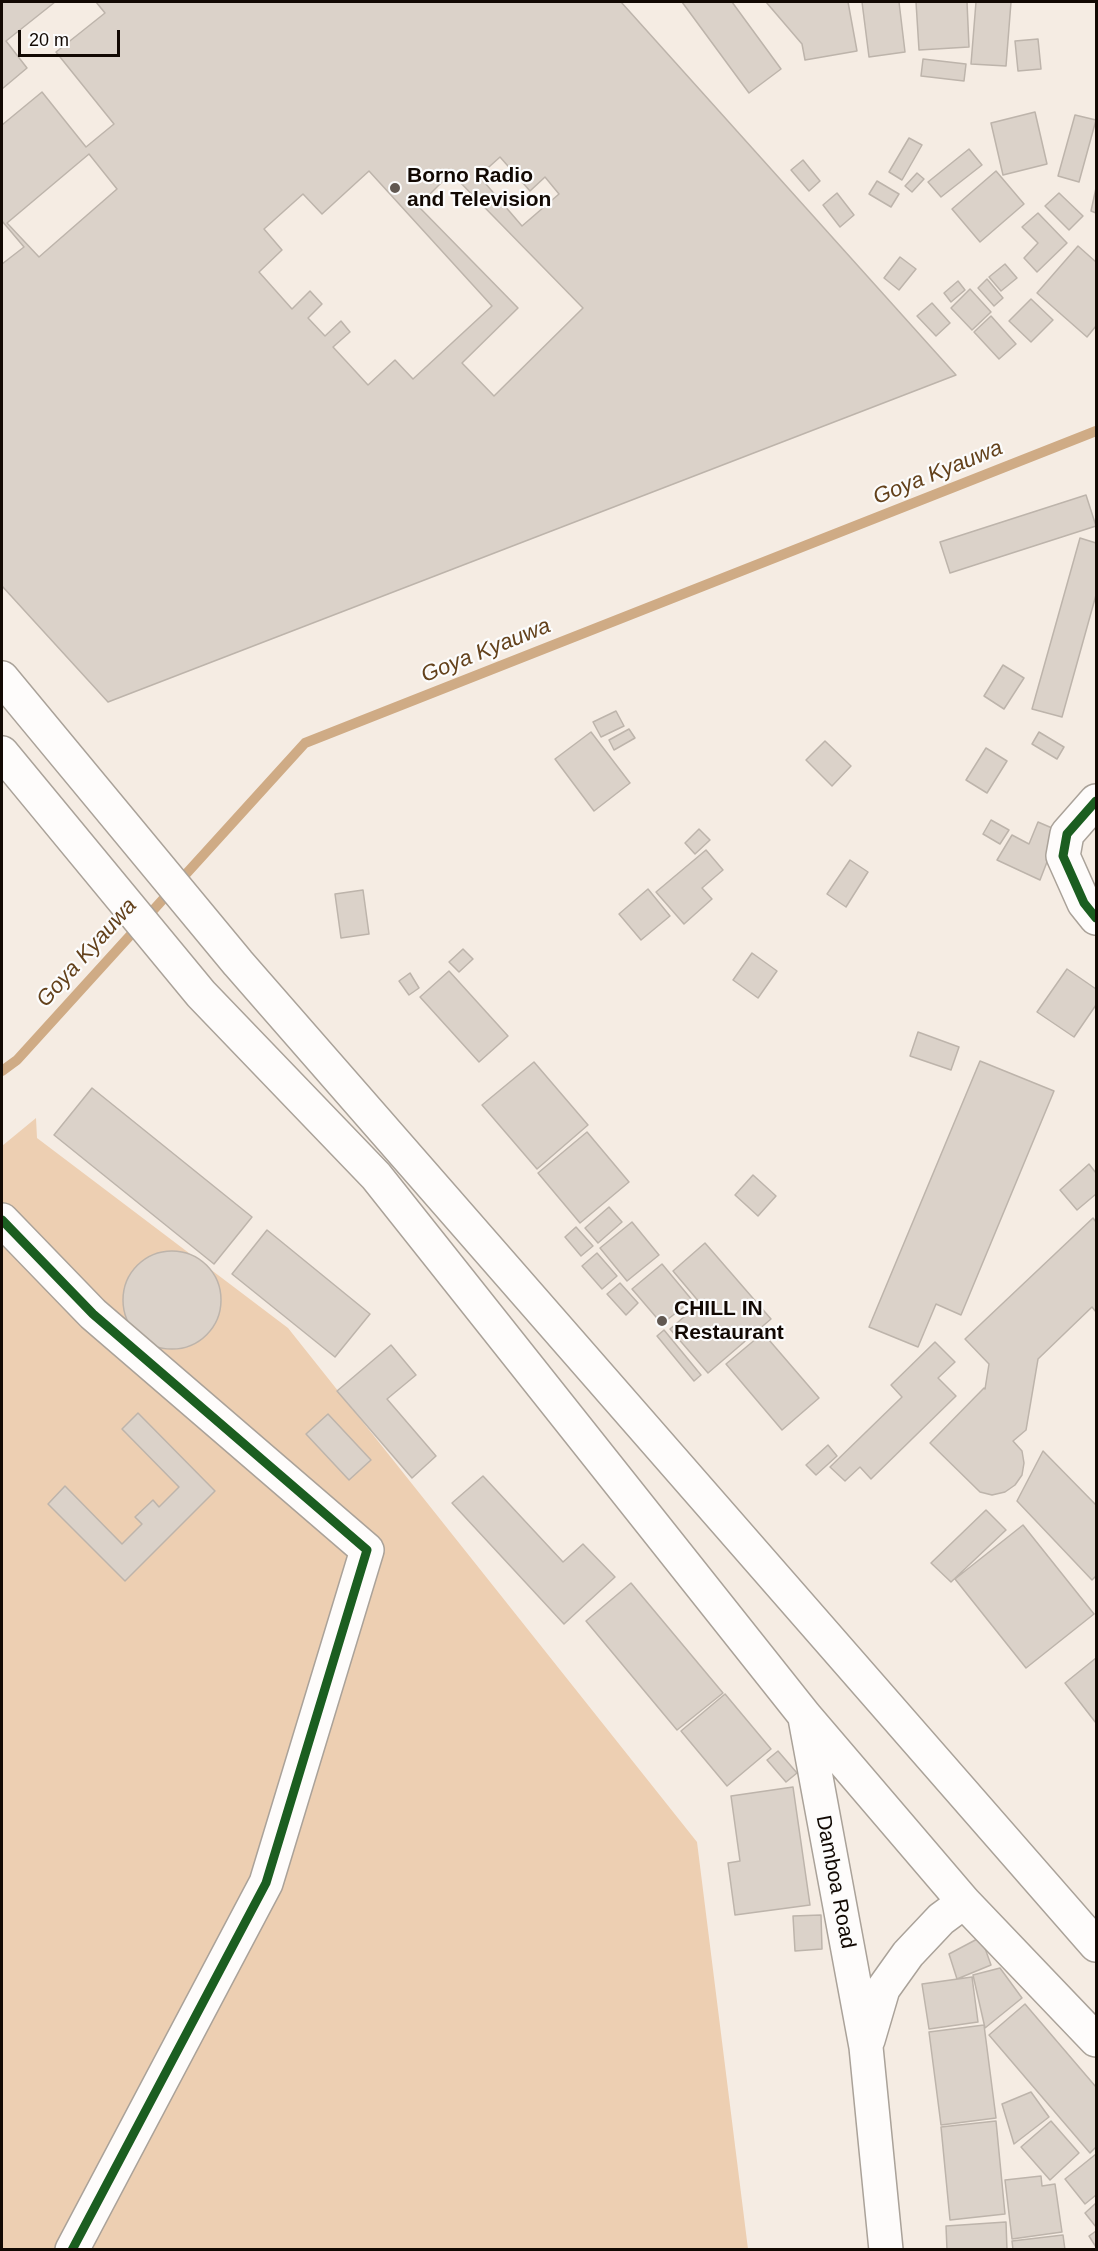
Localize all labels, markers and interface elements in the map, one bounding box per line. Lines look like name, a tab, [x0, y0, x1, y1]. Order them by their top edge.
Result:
scale bar	[21, 18, 123, 56]
text: 20 m	[29, 30, 69, 50]
place label: Borno Radio and Television	[407, 163, 551, 213]
marker: Borno Radio and Television	[388, 181, 402, 195]
water label: Goya Kyauwa	[870, 435, 1006, 511]
water label: Goya Kyauwa	[418, 613, 554, 689]
water label: Goya Kyauwa	[31, 893, 143, 1013]
place label: CHILL IN Restaurant	[674, 1296, 784, 1346]
marker: CHILL IN Restaurant	[655, 1314, 669, 1328]
street label: Damboa Road	[810, 1813, 860, 1951]

